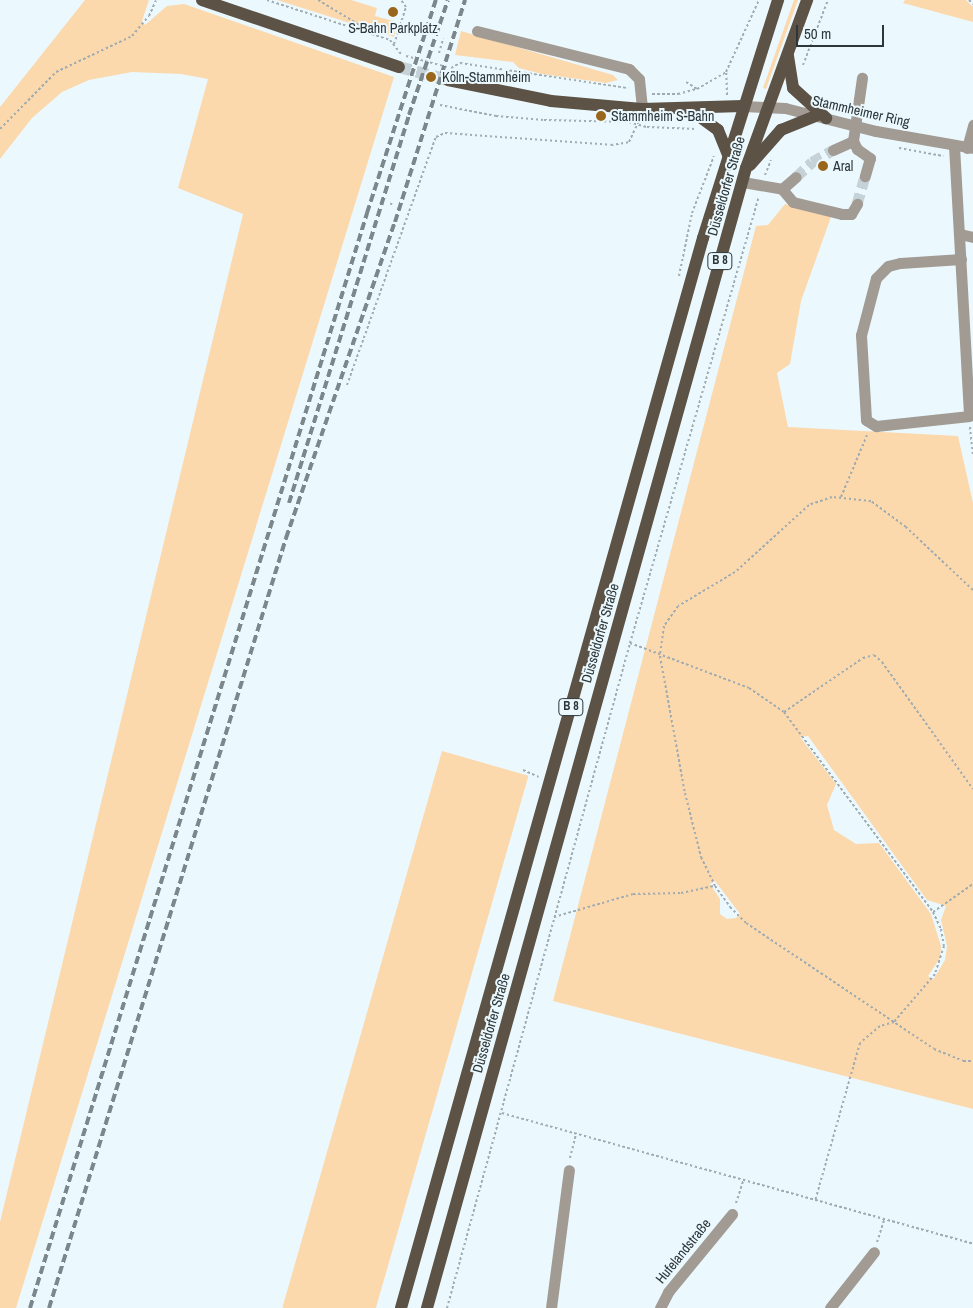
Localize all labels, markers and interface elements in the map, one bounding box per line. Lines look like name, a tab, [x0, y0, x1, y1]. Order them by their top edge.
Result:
marker: S-Bahn Parkplatz	[387, 6, 399, 18]
scale bar	[798, 15, 886, 47]
place label: S-Bahn Parkplatz	[348, 20, 438, 36]
text: 50 m	[804, 23, 831, 44]
place label: Köln-Stammheim	[442, 69, 531, 85]
marker: Köln-Stammheim	[424, 70, 438, 84]
street label: Stammheimer Ring	[811, 92, 911, 130]
place label: Stammheim S-Bahn	[611, 108, 714, 124]
marker: Stammheim S-Bahn	[595, 110, 607, 122]
street label: Düsseldorfer Straße	[704, 134, 748, 238]
place label: Aral	[833, 158, 853, 174]
marker: Aral	[817, 160, 829, 172]
road number: B 8	[706, 252, 734, 270]
street label: Düsseldorfer Straße	[578, 581, 622, 685]
road number: B 8	[557, 698, 585, 716]
street label: Düsseldorfer Straße	[469, 971, 513, 1075]
street label: Hufelandstraße	[652, 1215, 714, 1287]

